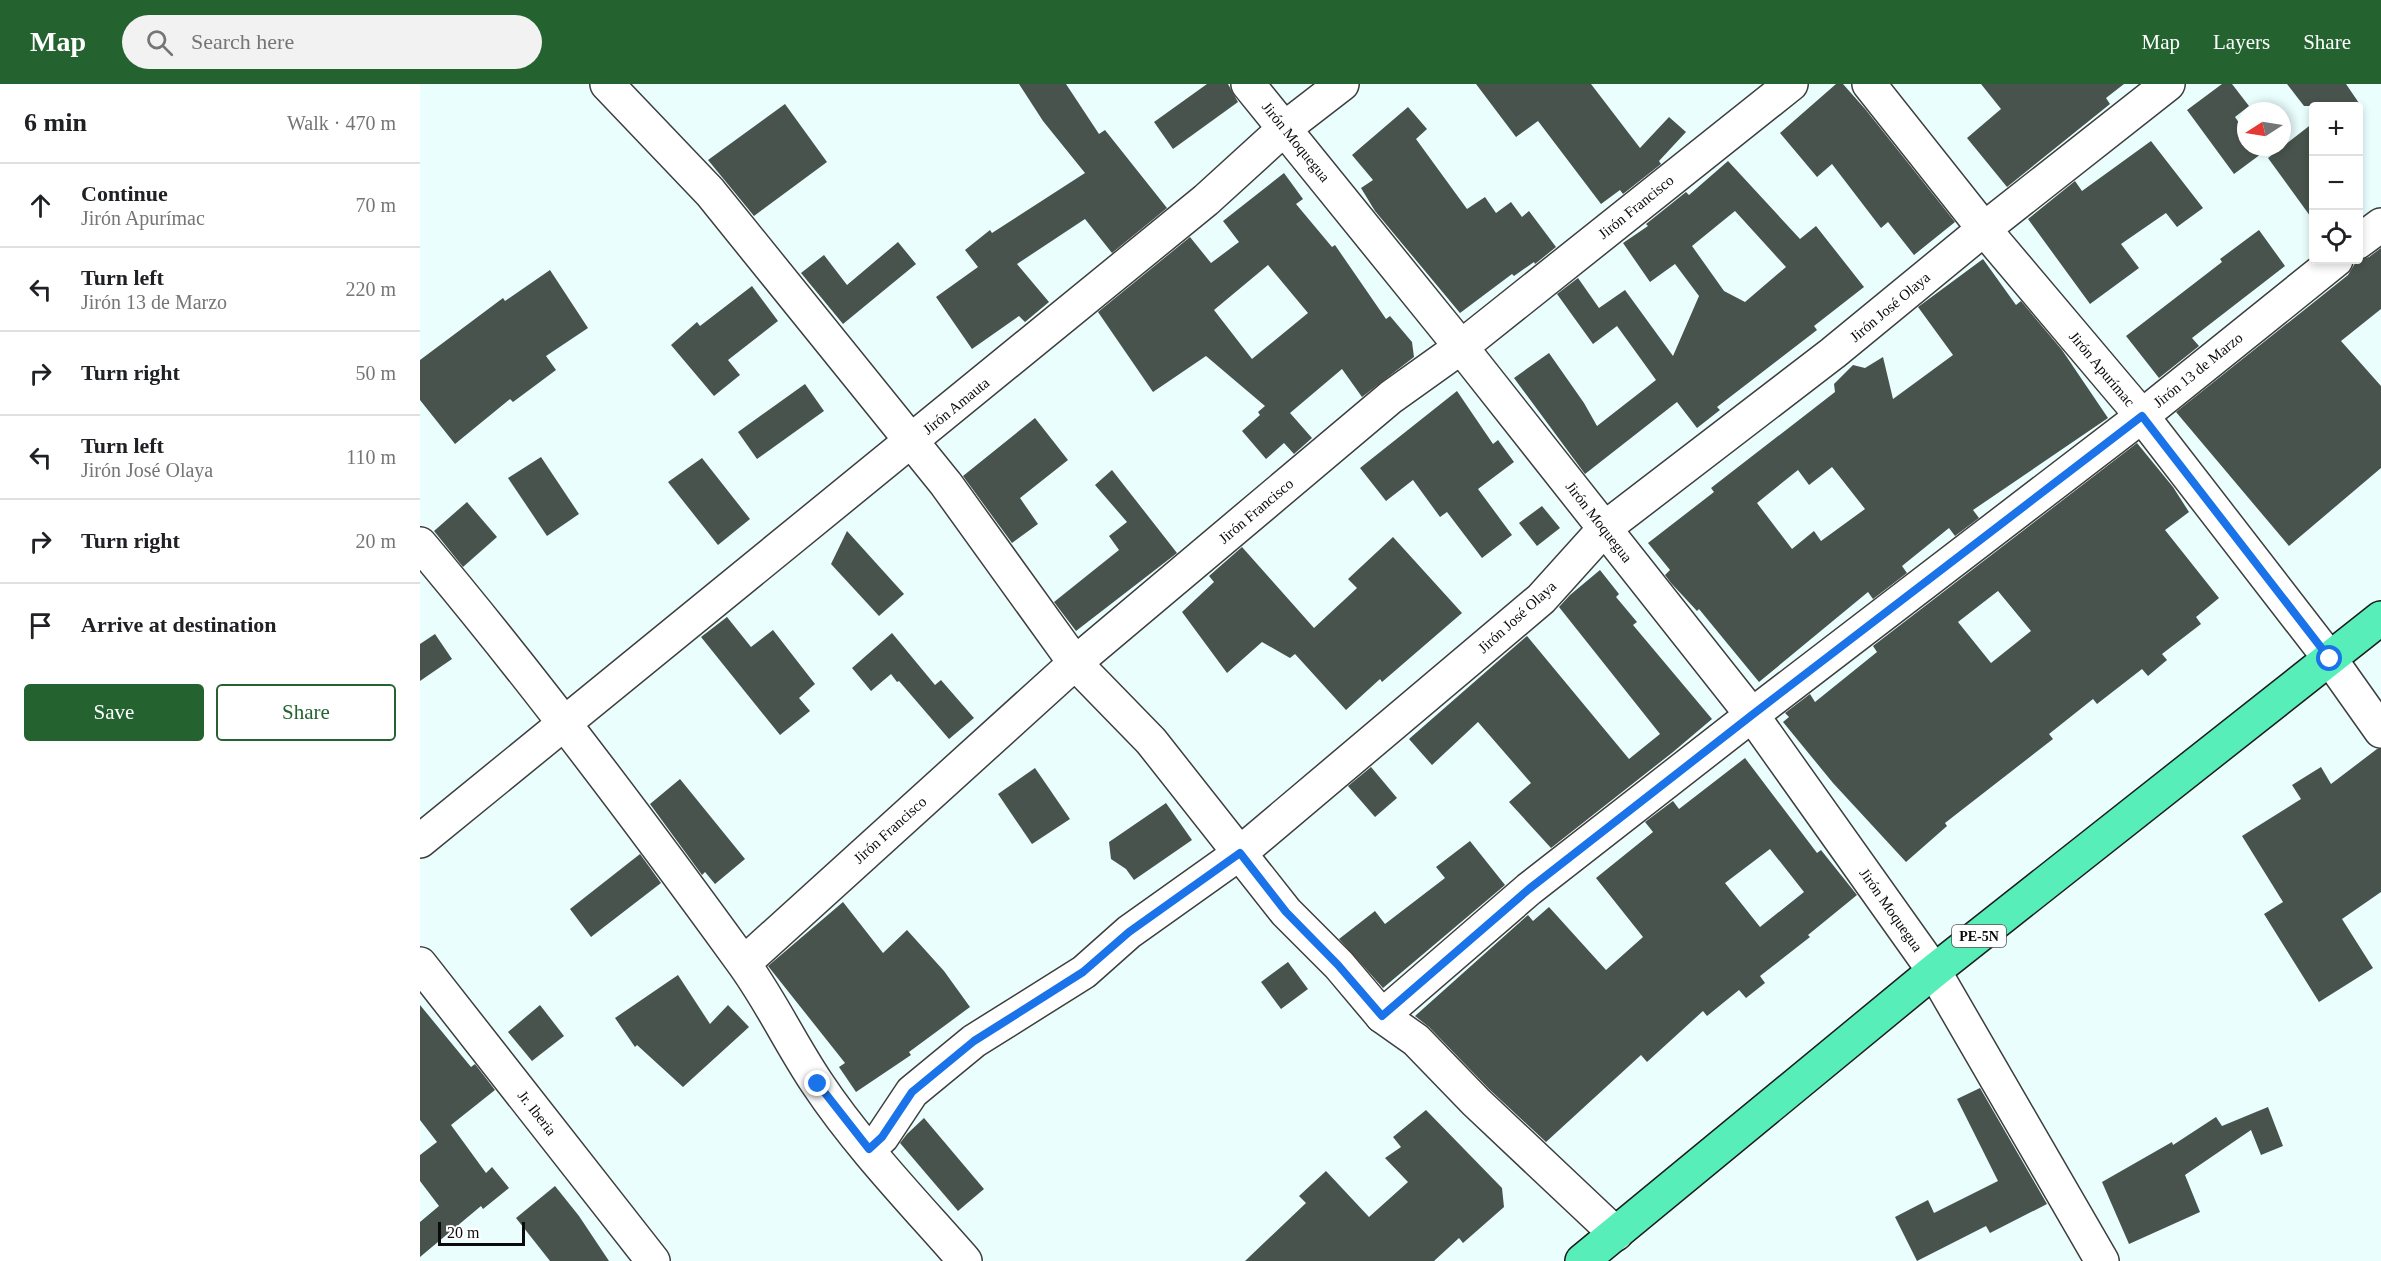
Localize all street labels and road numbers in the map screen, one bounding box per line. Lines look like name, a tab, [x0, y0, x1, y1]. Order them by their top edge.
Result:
street label: Jirón Moquegua	[1259, 99, 1333, 185]
street label: Jirón Francisco	[1595, 172, 1677, 242]
street label: Jirón José Olaya	[1847, 269, 1933, 345]
street label: Jirón Apurímac	[2066, 328, 2138, 410]
street label: Jirón 13 de Marzo	[2150, 329, 2246, 411]
street label: Jirón Amauta	[920, 374, 993, 438]
street label: Jirón Francisco	[1216, 475, 1296, 547]
street label: Jirón Moquegua	[1563, 478, 1636, 566]
street label: Jirón José Olaya	[1475, 578, 1559, 656]
street label: Jirón Francisco	[850, 793, 930, 867]
street label: Jirón Moquegua	[1856, 865, 1926, 955]
road number: PE-5N	[1952, 925, 2006, 947]
street label: Jr. Iberia	[515, 1087, 560, 1139]

